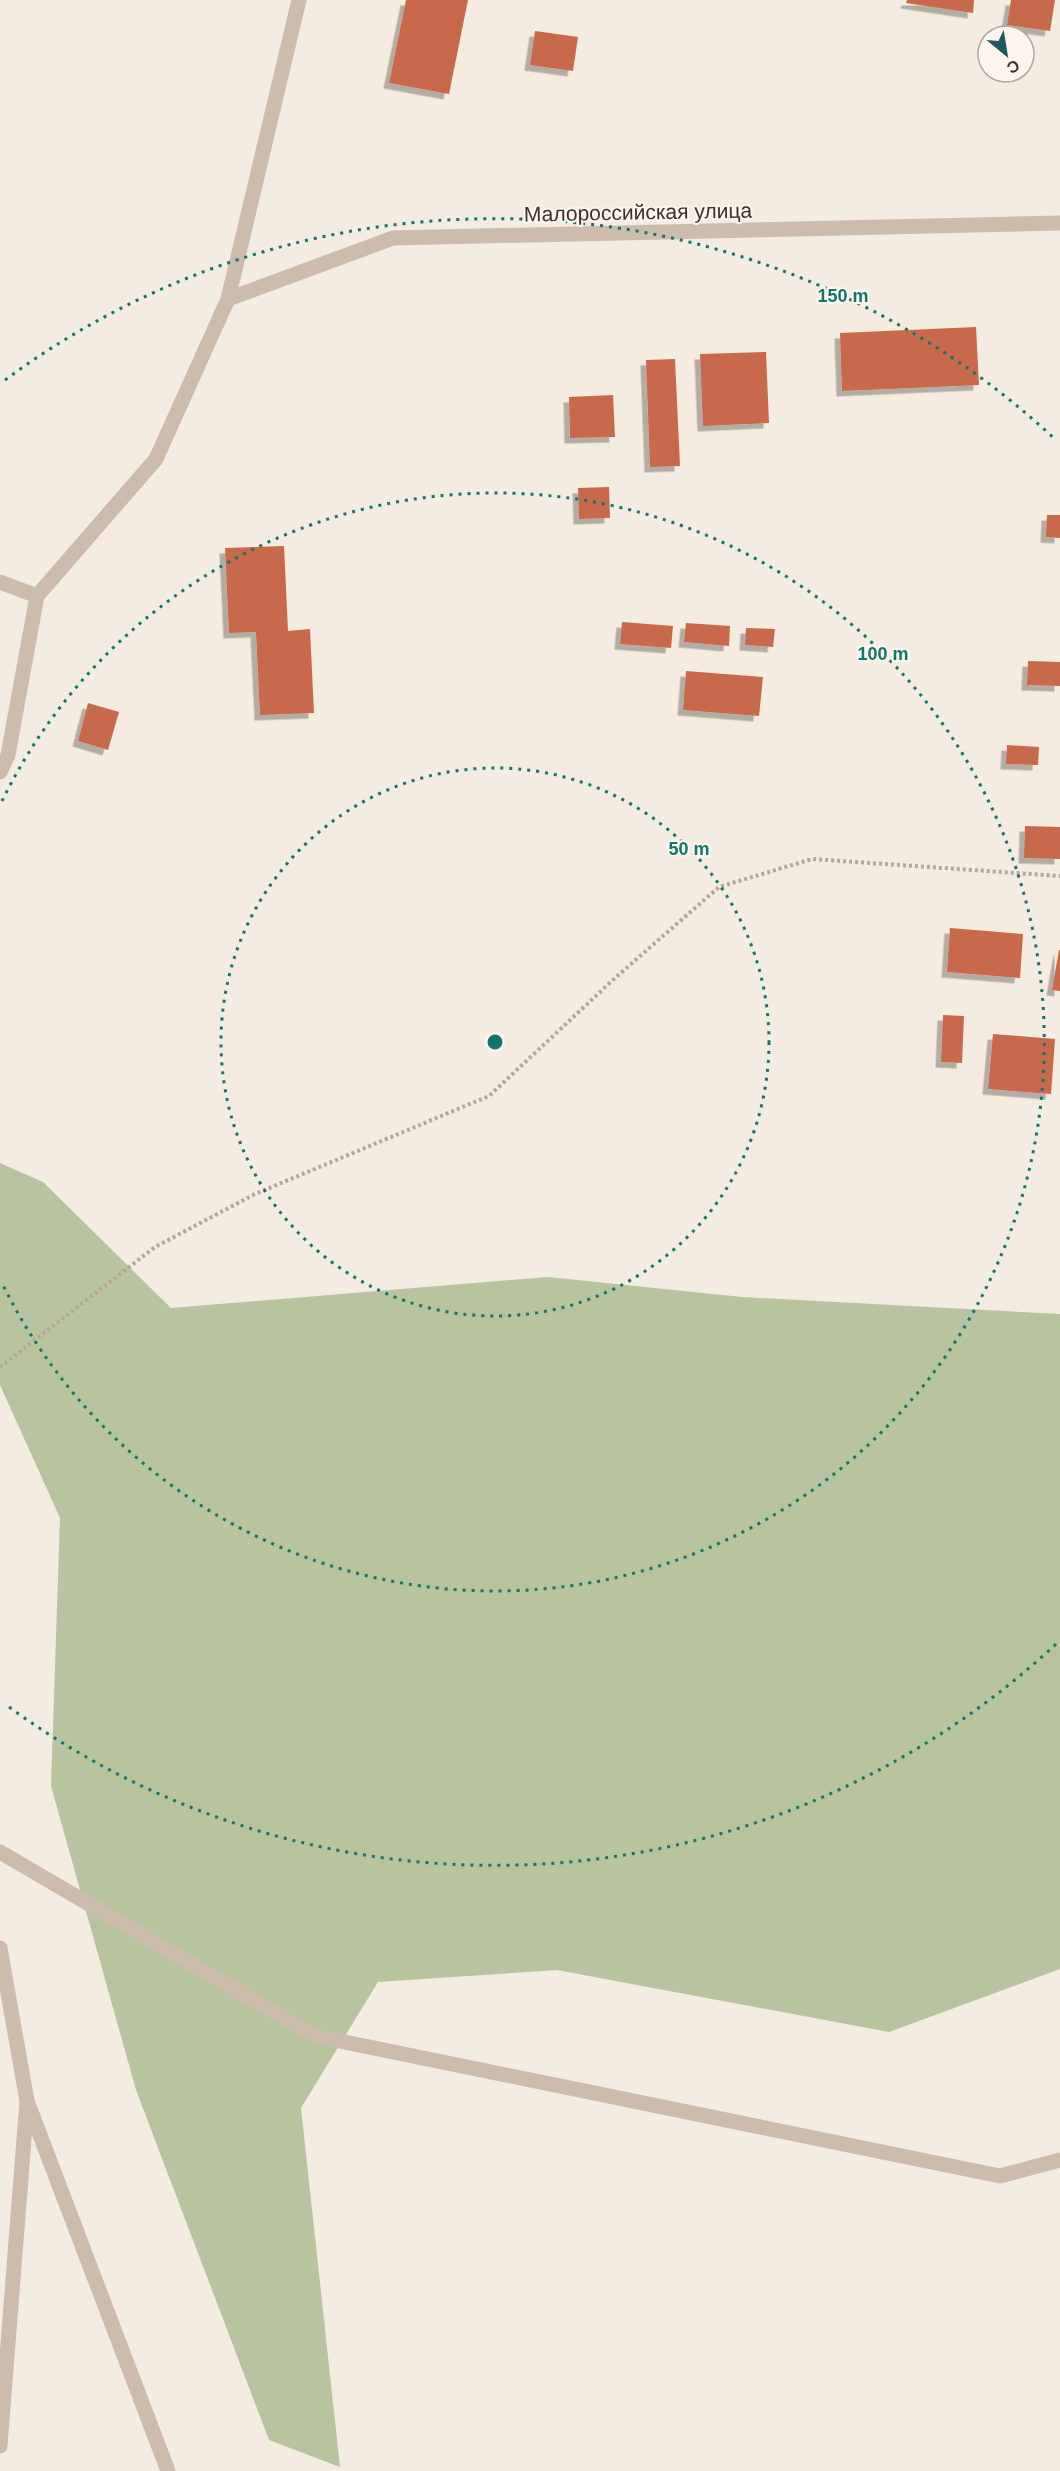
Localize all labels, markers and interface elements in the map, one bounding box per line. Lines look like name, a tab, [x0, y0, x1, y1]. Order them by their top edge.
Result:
north arrow	[976, 24, 1036, 84]
text: С	[1004, 56, 1023, 77]
street label: Малороссийская улица	[524, 199, 753, 225]
text: 150 m	[817, 286, 869, 306]
text: 100 m	[857, 644, 909, 664]
text: 50 m	[668, 839, 710, 859]
centre of rings	[485, 1032, 505, 1052]

